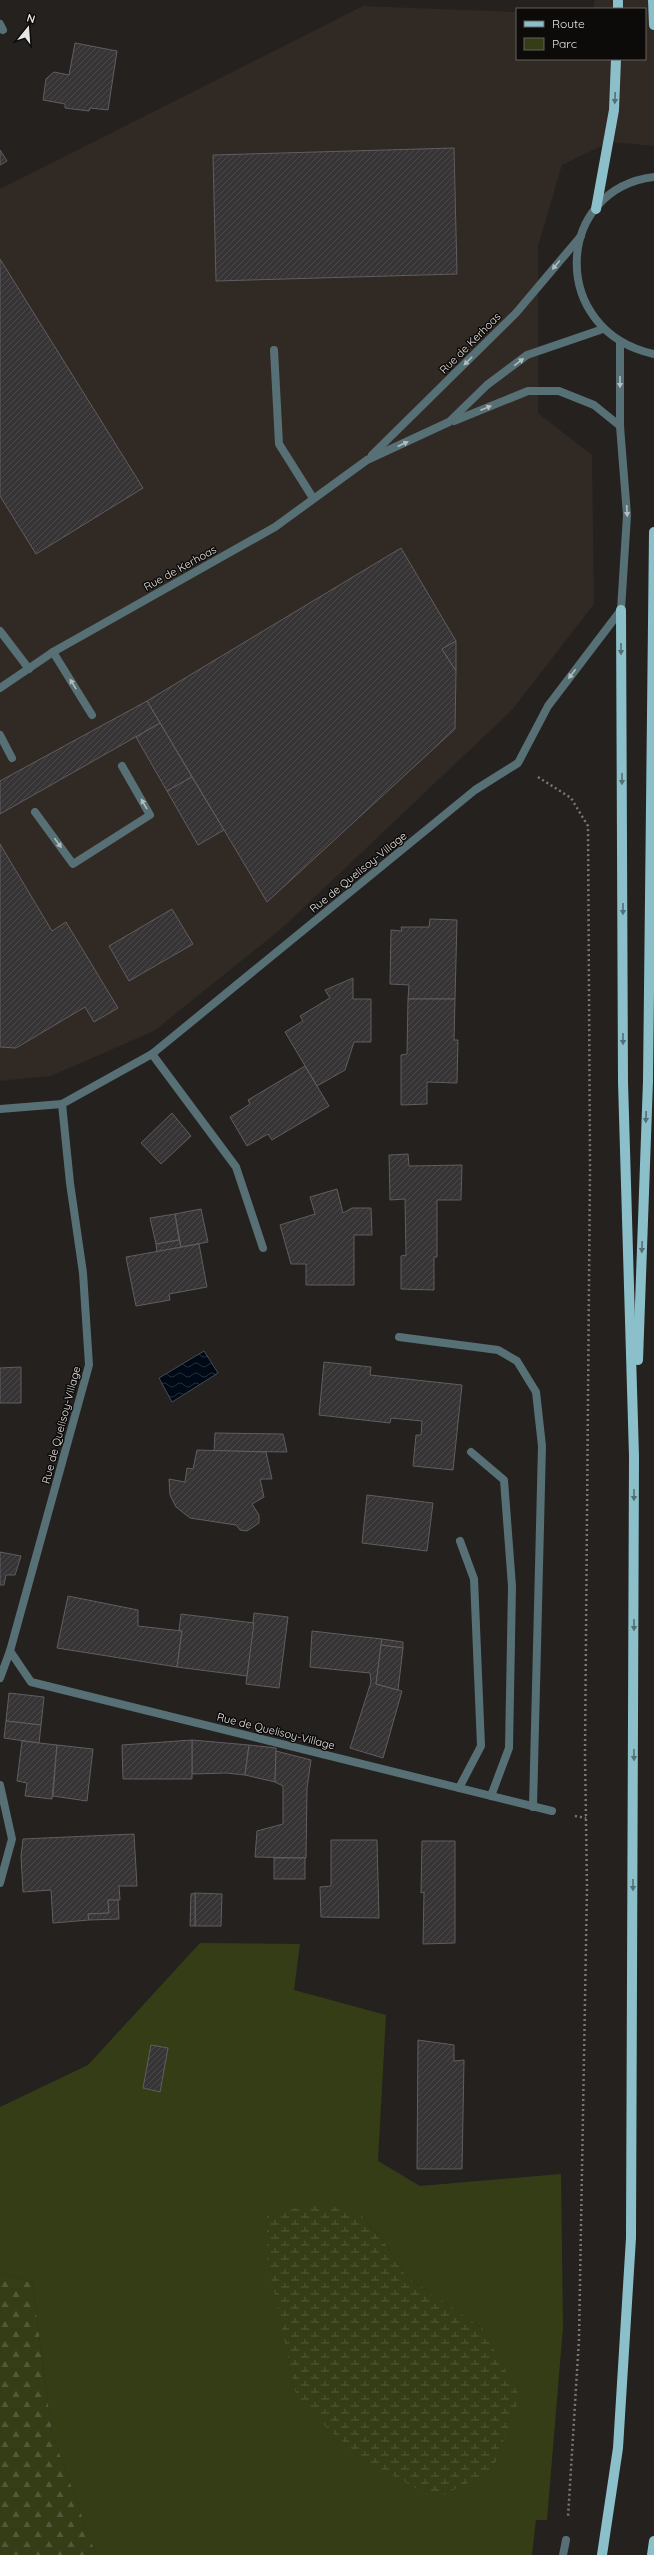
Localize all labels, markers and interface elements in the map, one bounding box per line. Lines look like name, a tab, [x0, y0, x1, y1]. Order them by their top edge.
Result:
north arrow	[8, 8, 48, 48]
legend	[516, 8, 646, 60]
text: N	[25, 11, 37, 26]
text: Route	[552, 16, 585, 31]
text: Parc	[552, 36, 577, 51]
one-way arrow	[612, 92, 618, 105]
one-way arrow	[551, 260, 560, 271]
street label: Rue de Kerhoas	[436, 309, 504, 377]
one-way arrow	[463, 356, 473, 366]
one-way arrow	[513, 357, 524, 366]
one-way arrow	[617, 376, 623, 389]
one-way arrow	[480, 404, 492, 410]
one-way arrow	[397, 441, 408, 447]
one-way arrow	[623, 505, 630, 517]
street label: Rue de Kerhoas	[141, 542, 219, 594]
one-way arrow	[618, 643, 624, 656]
one-way arrow	[568, 669, 576, 680]
one-way arrow	[69, 678, 76, 690]
one-way arrow	[619, 773, 625, 786]
one-way arrow	[141, 798, 148, 810]
street label: Rue de Quelisoy-Village	[307, 828, 409, 916]
one-way arrow	[54, 838, 62, 849]
one-way arrow	[620, 903, 626, 916]
one-way arrow	[620, 1033, 626, 1046]
one-way arrow	[643, 1111, 650, 1123]
one-way arrow	[638, 1241, 645, 1253]
street label: Rue de Quelisoy-Village	[39, 1365, 83, 1485]
one-way arrow	[631, 1489, 637, 1502]
one-way arrow	[631, 1619, 637, 1632]
street label: Rue de Quelisoy-Village	[216, 1710, 336, 1752]
one-way arrow	[631, 1749, 637, 1762]
one-way arrow	[630, 1879, 636, 1892]

